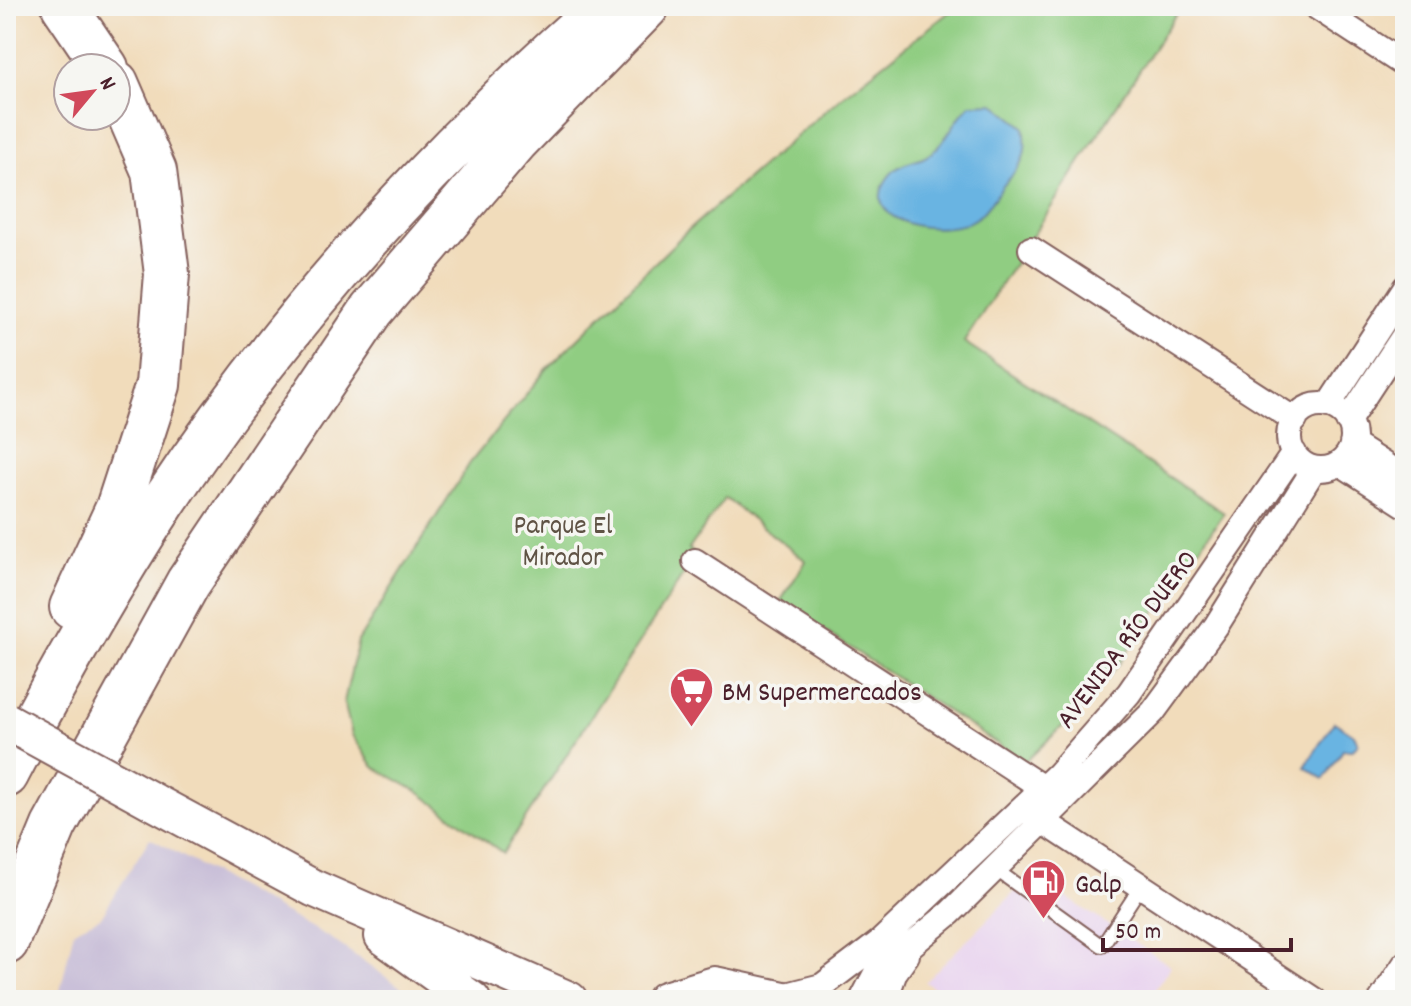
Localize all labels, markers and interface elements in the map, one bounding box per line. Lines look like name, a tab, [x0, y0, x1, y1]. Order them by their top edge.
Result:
north arrow	[52, 52, 132, 132]
text: N	[90, 72, 123, 96]
park label: Parque El Mirador	[514, 508, 613, 580]
street label: AVENIDA RÍO DUERO	[1048, 543, 1209, 739]
supermarket icon: BM Supermercados	[667, 666, 715, 729]
place label: BM Supermercados	[722, 675, 922, 715]
fuel station icon: Galp	[1020, 858, 1068, 921]
place label: Galp	[1075, 867, 1122, 907]
scale bar	[1103, 902, 1291, 952]
text: 50 m	[1115, 916, 1161, 950]

